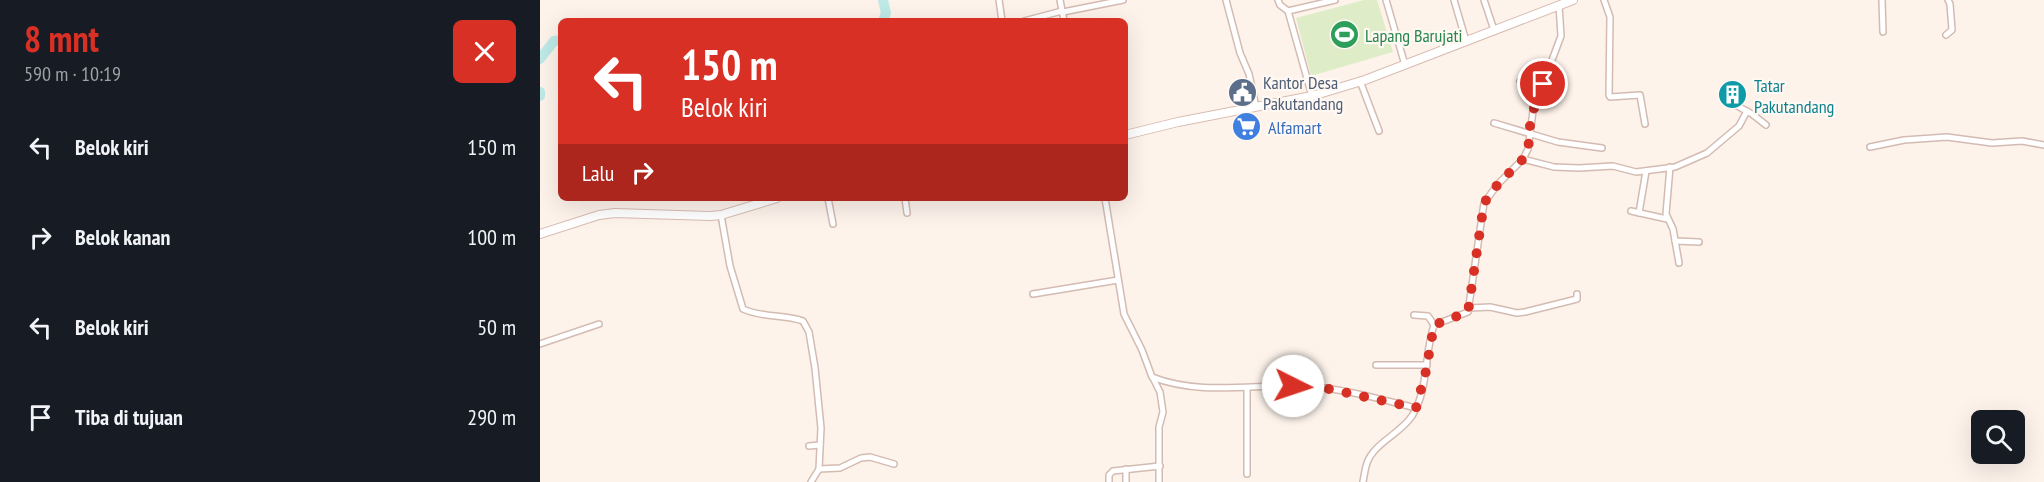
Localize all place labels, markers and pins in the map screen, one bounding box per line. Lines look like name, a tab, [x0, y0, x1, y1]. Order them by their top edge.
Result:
sports icon: Lapang Barujati	[1328, 19, 1360, 51]
place label: Lapang Barujati	[1365, 24, 1462, 47]
pin	[1517, 58, 1568, 109]
place label: Kantor Desa Pakutandang	[1263, 71, 1343, 115]
place label: Tatar Pakutandang	[1754, 74, 1834, 118]
public building icon: Kantor Desa Pakutandang	[1226, 76, 1258, 108]
building icon: Tatar Pakutandang	[1717, 79, 1749, 111]
supermarket icon: Alfamart	[1231, 111, 1263, 143]
place label: Alfamart	[1268, 116, 1322, 139]

